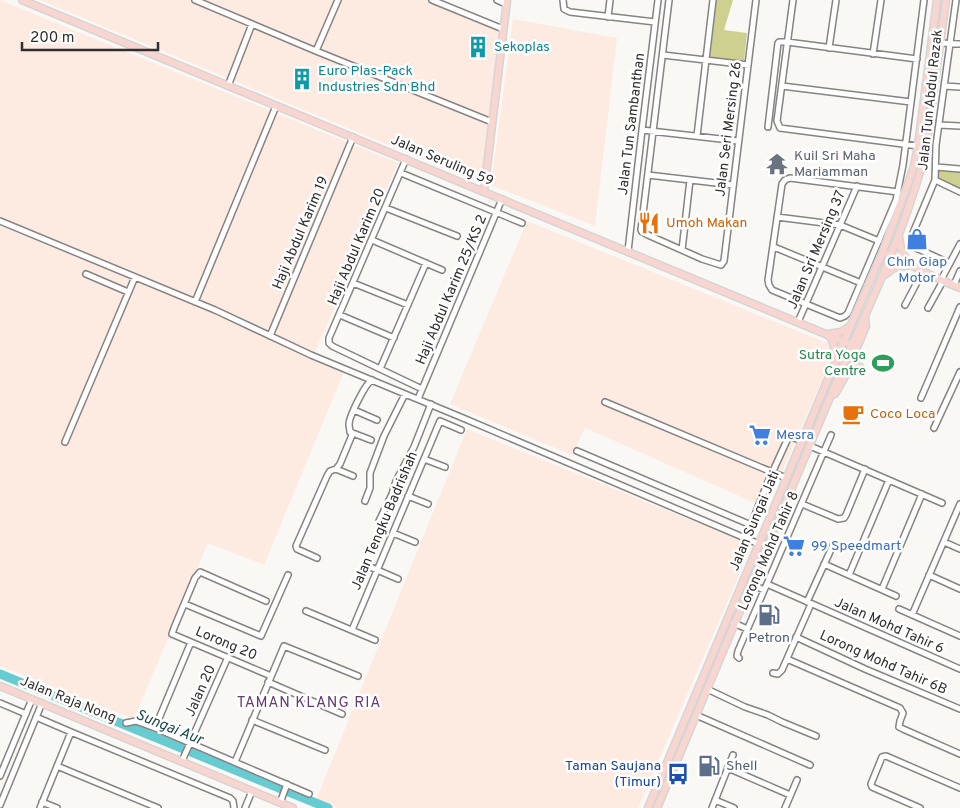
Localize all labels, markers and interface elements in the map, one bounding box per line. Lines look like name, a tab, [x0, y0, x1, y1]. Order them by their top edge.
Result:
scale bar	[22, 20, 159, 52]
text: 200 m	[30, 29, 75, 48]
street label: Jalan Tun Abdul Razak	[915, 29, 947, 171]
building icon: Sekoplas	[465, 34, 491, 60]
place label: Sekoplas	[494, 39, 550, 56]
street label: Jalan Tun Sambanthan	[615, 52, 649, 196]
street label: Jalan Seri Mersing 26	[712, 60, 746, 198]
place label: Euro Plas-Pack Industries Sdn Bhd	[318, 63, 435, 96]
building icon: Euro Plas-Pack Industries Sdn Bhd	[289, 66, 315, 92]
street label: Jalan Seruling 59	[388, 132, 496, 190]
place label: Kuil Sri Maha Mariamman	[794, 148, 876, 181]
temple icon: Kuil Sri Maha Mariamman	[764, 151, 790, 177]
street label: Haji Abdul Karim 19	[269, 174, 333, 292]
street label: Haji Abdul Karim 20	[325, 186, 389, 308]
street label: Jalan Sri Mersing 37	[784, 188, 850, 312]
restaurant icon: Umoh Makan	[636, 210, 662, 236]
street label: Haji Abdul Karim 25/KS 2	[413, 213, 491, 367]
place label: Umoh Makan	[666, 215, 747, 232]
shop icon: Chin Giap Motor	[904, 226, 930, 252]
place label: Chin Giap Motor	[887, 254, 947, 287]
place label: Sutra Yoga Centre	[799, 347, 866, 380]
sports icon: Sutra Yoga Centre	[870, 350, 896, 376]
cafe icon: Coco Loca	[840, 401, 866, 427]
place label: Coco Loca	[870, 406, 935, 423]
supermarket icon: Mesra	[747, 422, 773, 448]
place label: Mesra	[776, 427, 814, 444]
street label: Jalan Tengku Badrishah	[348, 449, 422, 593]
street label: Jalan Sungai Jati	[726, 468, 784, 574]
street label: Lorong Mohd Tahir 8	[735, 489, 803, 613]
supermarket icon: 99 Speedmart	[781, 533, 807, 559]
place label: 99 Speedmart	[811, 538, 901, 555]
street label: Jalan Mohd Tahir 6	[831, 594, 947, 658]
fuel station icon: Petron	[756, 602, 782, 628]
street label: Lorong 20	[193, 623, 259, 665]
street label: Lorong Mohd Tahir 6B	[817, 627, 949, 699]
place label: Petron	[748, 630, 790, 647]
street label: Jalan 20	[182, 662, 220, 720]
street label: Jalan Raja Nong	[17, 673, 119, 727]
district label: TAMAN KLANG RIA	[237, 694, 381, 713]
water label: Sungai Aur	[133, 706, 207, 751]
fuel station icon: Shell	[696, 753, 722, 779]
place label: Taman Saujana (Timur)	[565, 758, 661, 791]
place label: Shell	[726, 758, 757, 775]
bus stop icon: Taman Saujana (Timur)	[665, 761, 691, 787]

